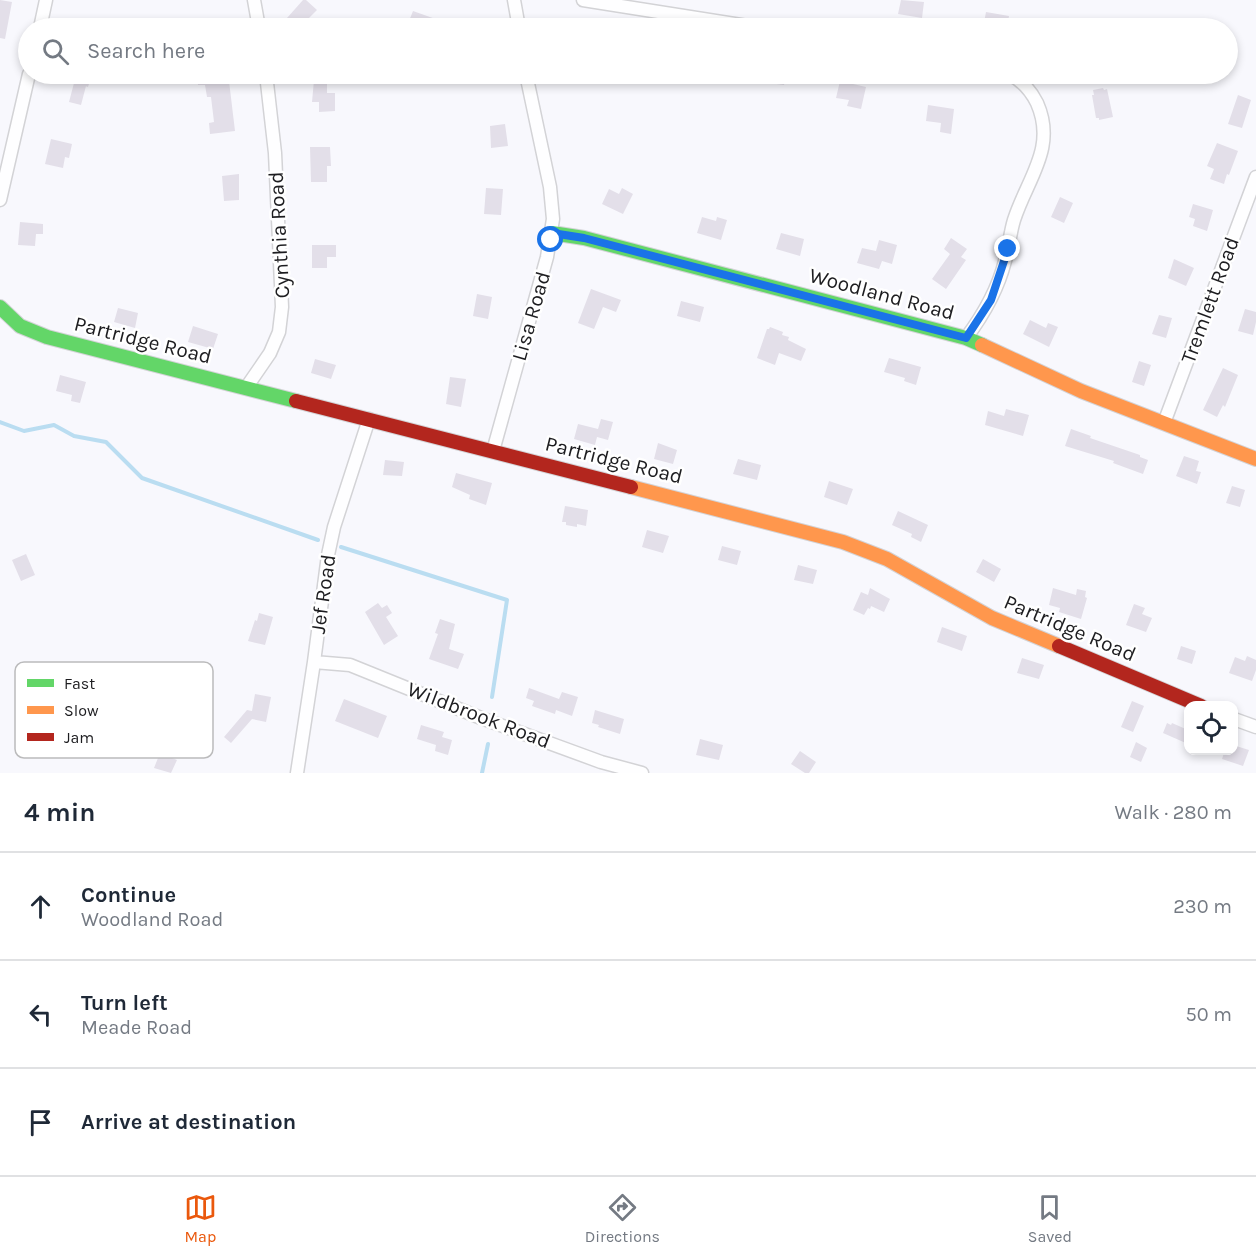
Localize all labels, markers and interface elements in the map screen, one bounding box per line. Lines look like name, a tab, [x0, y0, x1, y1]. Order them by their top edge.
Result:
search box	[18, 18, 1238, 84]
icon: search	[39, 35, 72, 68]
text: Search here	[87, 38, 205, 64]
street label: Cynthia Road	[264, 171, 294, 299]
route start	[537, 226, 563, 252]
street label: Tremlett Road	[1176, 234, 1244, 366]
route end	[994, 235, 1020, 261]
street label: Woodland Road	[807, 263, 957, 325]
street label: Lisa Road	[507, 268, 555, 364]
street label: Partridge Road	[72, 311, 214, 369]
street label: Partridge Road	[543, 431, 685, 489]
street label: Jef Road	[306, 553, 340, 635]
street label: Partridge Road	[1000, 589, 1140, 667]
legend	[15, 662, 213, 758]
text: Fast	[64, 674, 95, 693]
street label: Wildbrook Road	[404, 677, 554, 753]
text: Slow	[64, 701, 99, 720]
map controls	[1184, 701, 1238, 755]
button: locate	[1184, 701, 1238, 755]
text: Jam	[64, 728, 94, 747]
text: 4 min	[24, 797, 95, 828]
text: Walk · 280 m	[1115, 801, 1232, 824]
text: Continue	[81, 882, 176, 908]
icon: ahead	[24, 890, 57, 923]
text: 230 m	[1173, 895, 1232, 918]
text: Woodland Road	[81, 908, 223, 931]
text: Turn left	[81, 990, 168, 1016]
icon: left	[24, 998, 57, 1031]
text: 50 m	[1185, 1003, 1232, 1026]
text: Meade Road	[81, 1016, 192, 1039]
icon: arrive	[24, 1106, 57, 1139]
text: Arrive at destination	[81, 1109, 296, 1135]
tab: Map	[184, 1191, 217, 1246]
tab: Directions	[585, 1191, 660, 1246]
tab: Saved	[1028, 1191, 1072, 1246]

